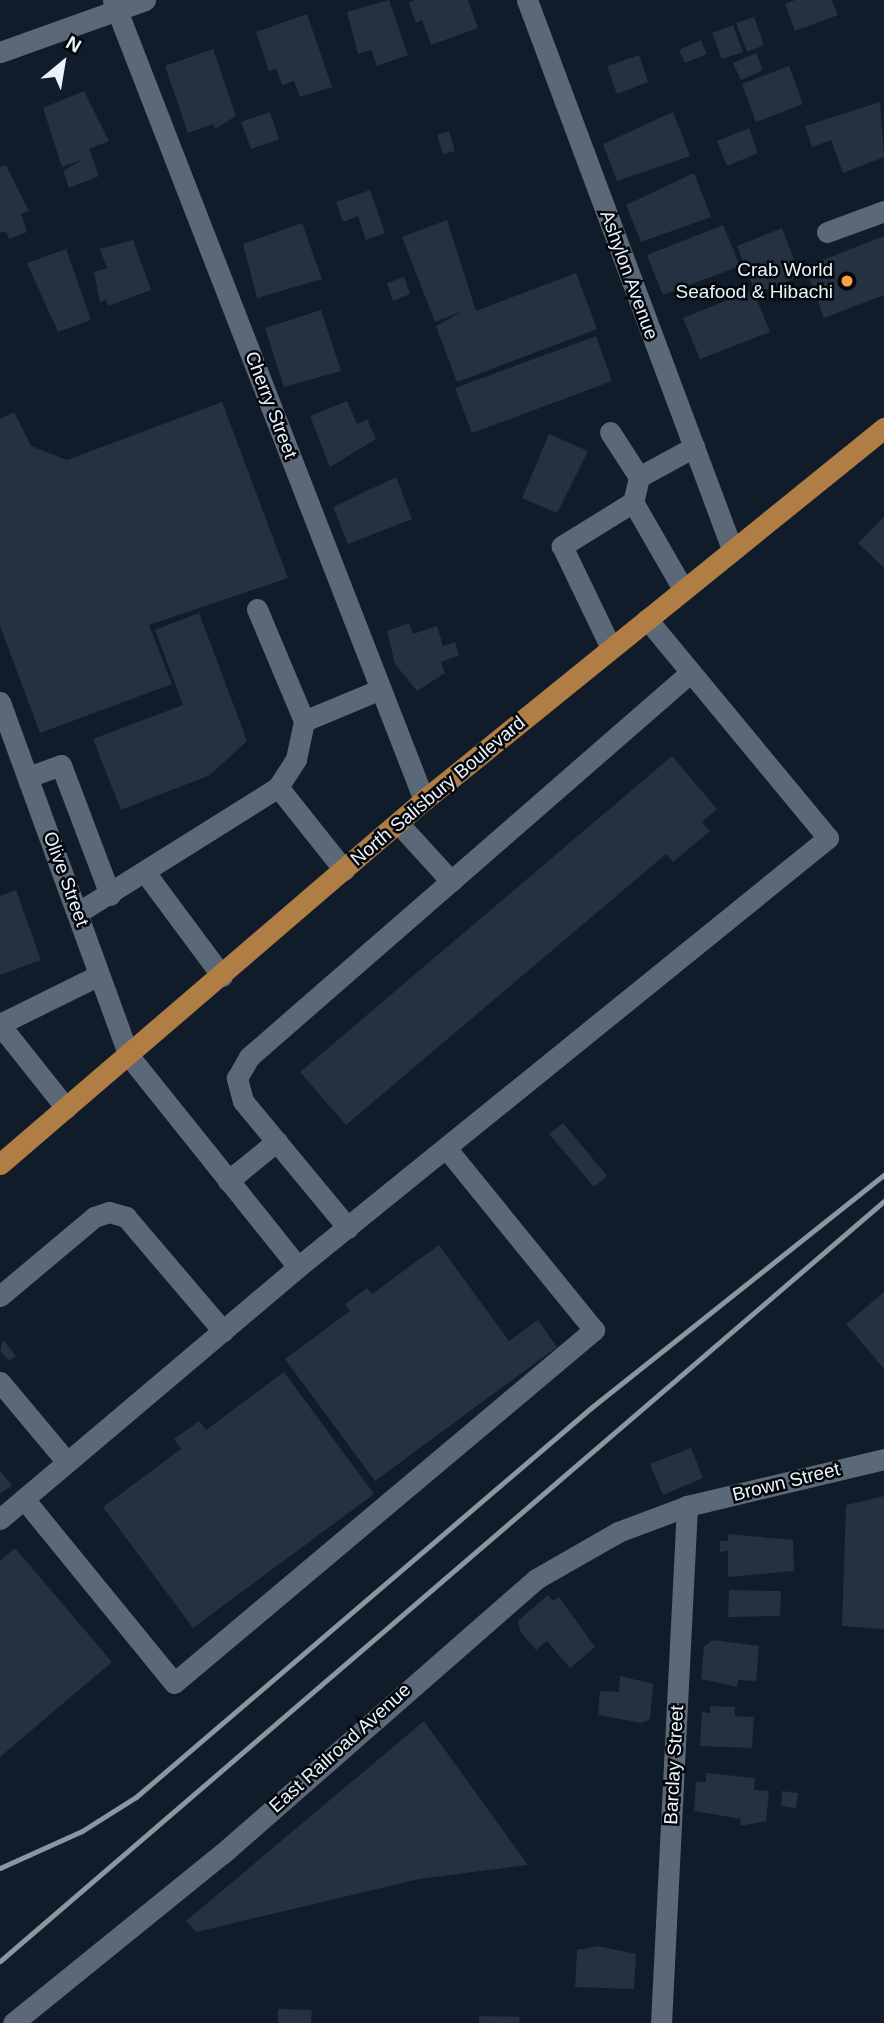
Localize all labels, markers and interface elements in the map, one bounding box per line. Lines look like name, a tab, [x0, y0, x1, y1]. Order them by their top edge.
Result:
north arrow	[28, 28, 98, 98]
text: N	[63, 32, 85, 57]
street label: Ashylon Avenue	[595, 207, 663, 343]
place label: Crab World Seafood & Hibachi	[676, 259, 833, 303]
marker: Crab World Seafood & Hibachi	[839, 273, 855, 289]
street label: Cherry Street	[240, 348, 302, 462]
street label: North Salisbury Boulevard	[346, 711, 530, 871]
street label: Olive Street	[38, 828, 94, 930]
street label: Brown Street	[730, 1458, 842, 1506]
street label: East Railroad Avenue	[264, 1678, 416, 1818]
street label: Barclay Street	[659, 1705, 689, 1825]

